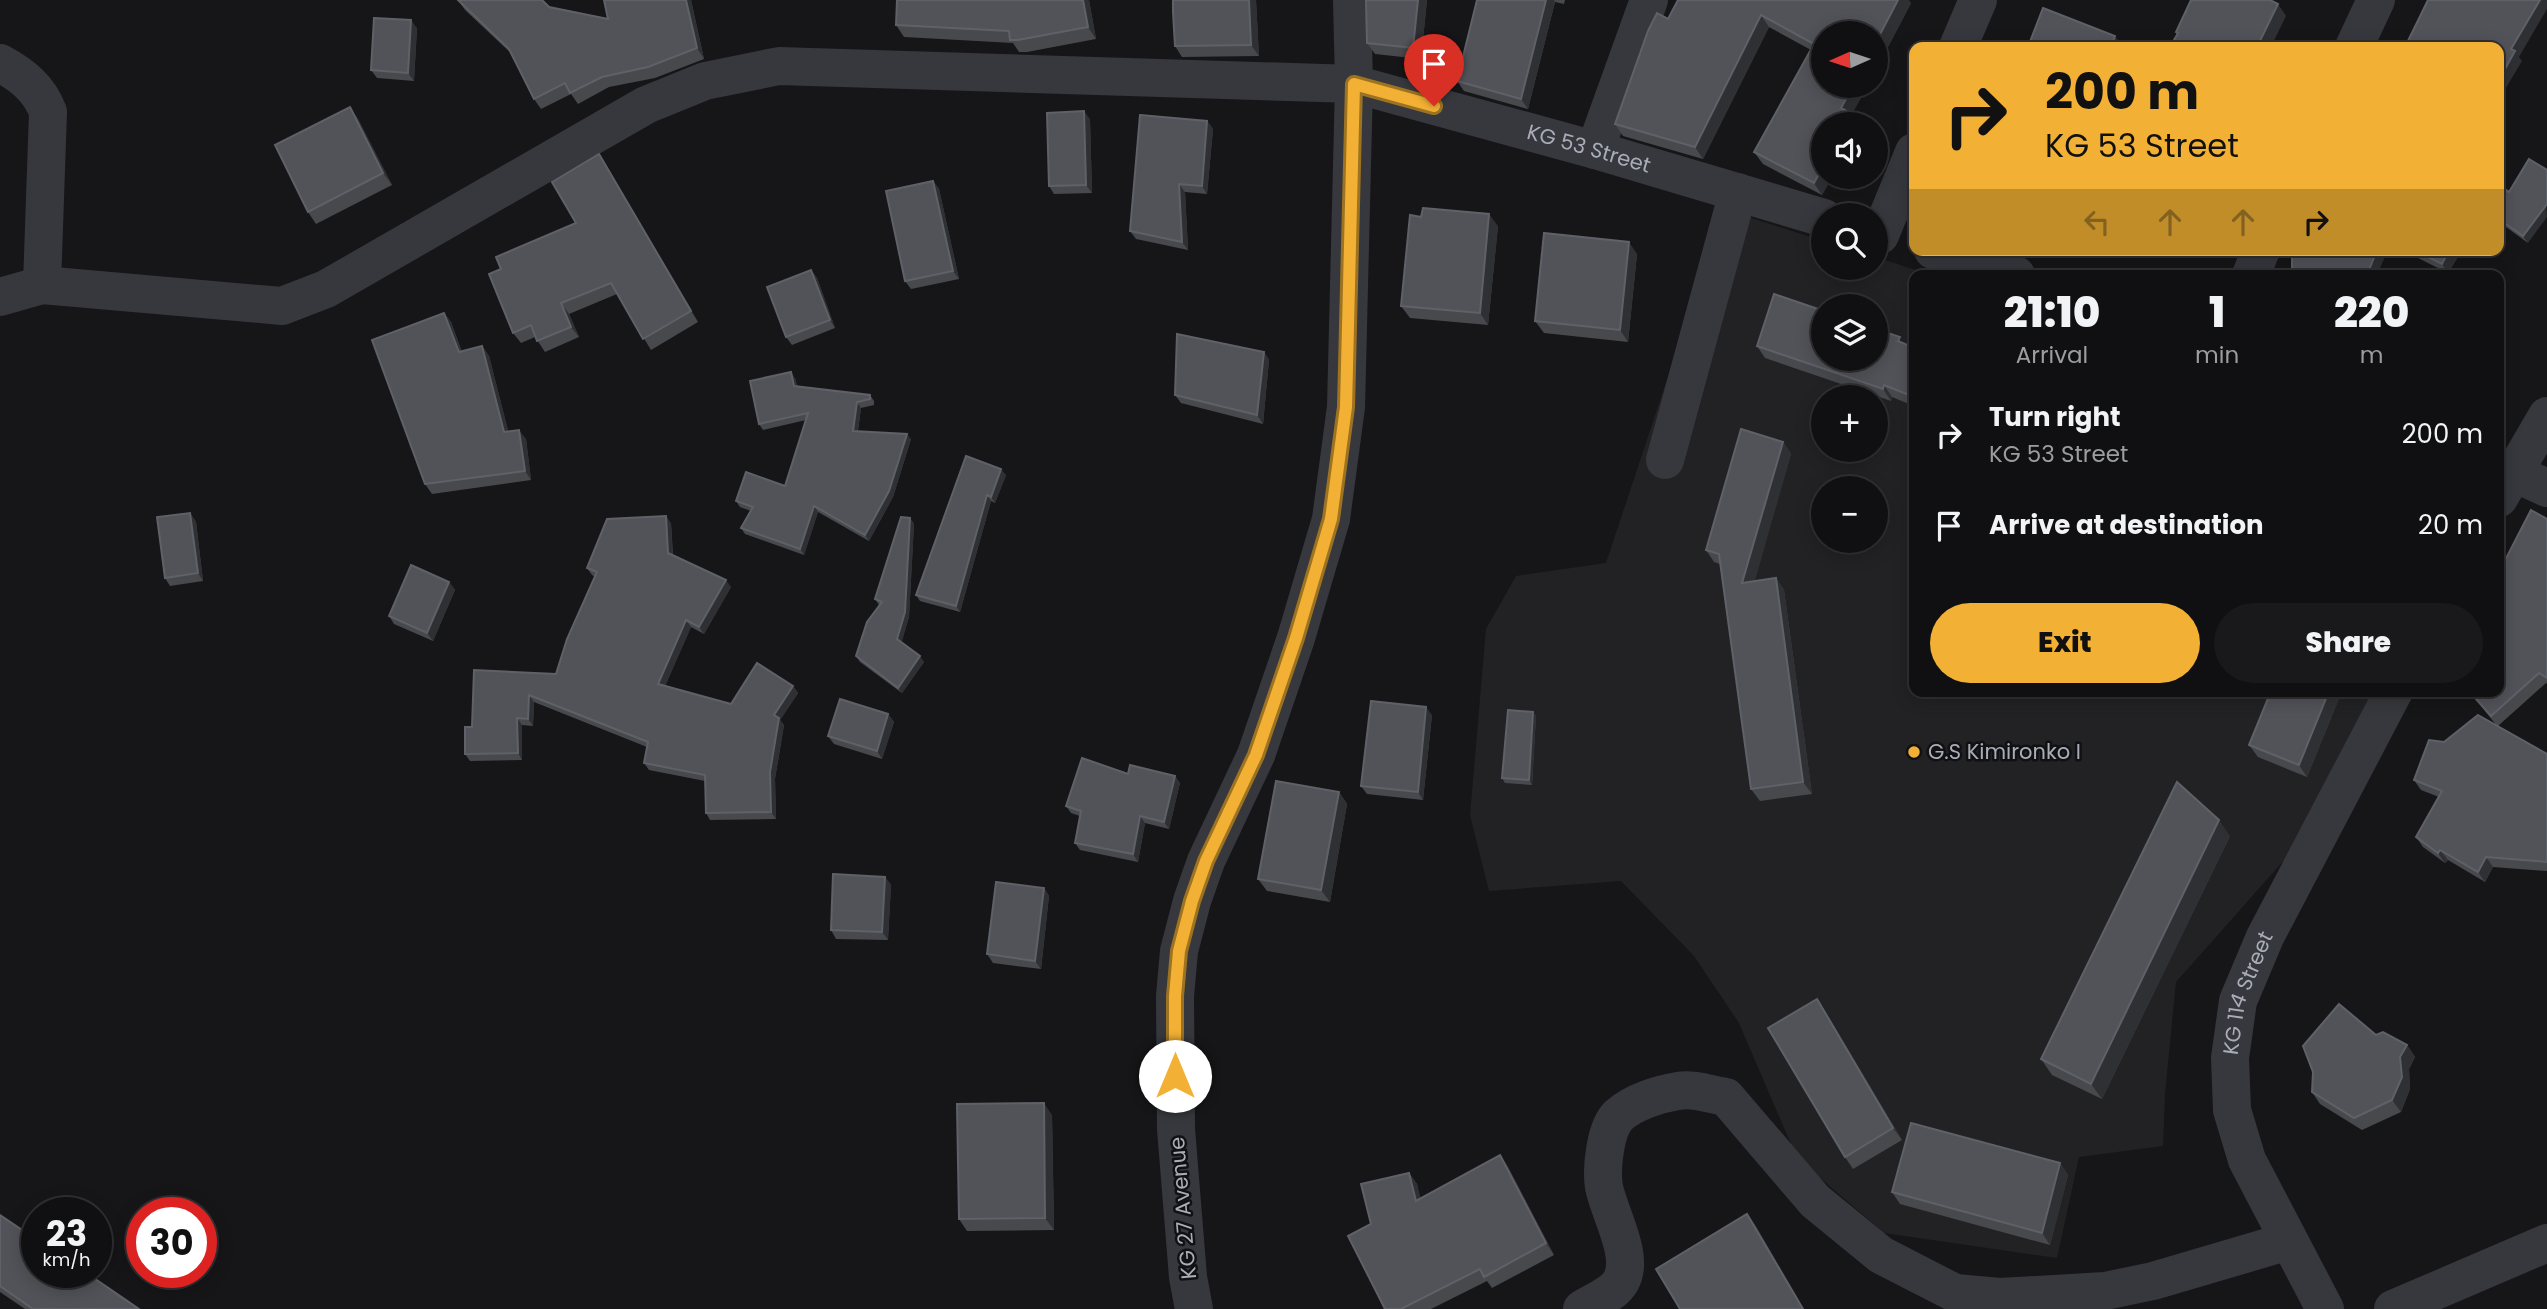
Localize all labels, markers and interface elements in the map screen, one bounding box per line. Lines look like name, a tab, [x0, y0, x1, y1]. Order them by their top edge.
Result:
north arrow	[1811, 21, 1888, 98]
map controls	[1811, 21, 1888, 553]
pin	[1404, 34, 1464, 106]
icon: arrive	[1415, 45, 1453, 83]
text: 200 m	[2045, 58, 2199, 126]
icon: right	[1930, 70, 2021, 161]
button: sound	[1811, 112, 1888, 189]
street label: KG 53 Street	[1524, 117, 1654, 180]
text: KG 53 Street	[2045, 123, 2239, 168]
button: search	[1811, 203, 1888, 280]
icon: left	[2078, 203, 2116, 241]
icon: ahead	[2151, 203, 2189, 241]
icon: ahead	[2224, 203, 2262, 241]
icon: right	[2297, 203, 2335, 241]
text: 21:10	[2004, 283, 2100, 342]
text: 1	[2209, 283, 2225, 342]
text: 220	[2334, 283, 2409, 342]
button: layers	[1811, 294, 1888, 371]
text: Arrival	[2016, 339, 2088, 371]
text: min	[2195, 339, 2239, 371]
text: m	[2360, 339, 2383, 371]
button: +	[1811, 385, 1888, 462]
text: Turn right	[1989, 399, 2121, 435]
icon: right	[1930, 416, 1968, 454]
text: 200 m	[2402, 416, 2483, 452]
text: KG 53 Street	[1989, 438, 2128, 470]
button: −	[1811, 476, 1888, 553]
icon: arrive	[1930, 507, 1968, 545]
text: Arrive at destination	[1989, 507, 2264, 543]
text: 20 m	[2418, 507, 2483, 543]
button: Exit	[1930, 603, 2200, 683]
button: Share	[2214, 603, 2483, 683]
place label: G.S Kimironko I	[1928, 737, 2081, 766]
marker: G.S Kimironko I	[1906, 744, 1922, 760]
street label: KG 114 Street	[2216, 926, 2280, 1057]
position arrow	[1138, 1039, 1212, 1113]
street label: KG 27 Avenue	[1162, 1136, 1203, 1280]
speed limit sign: 30	[126, 1197, 217, 1288]
text: 23	[46, 1209, 87, 1258]
text: km/h	[43, 1247, 90, 1272]

